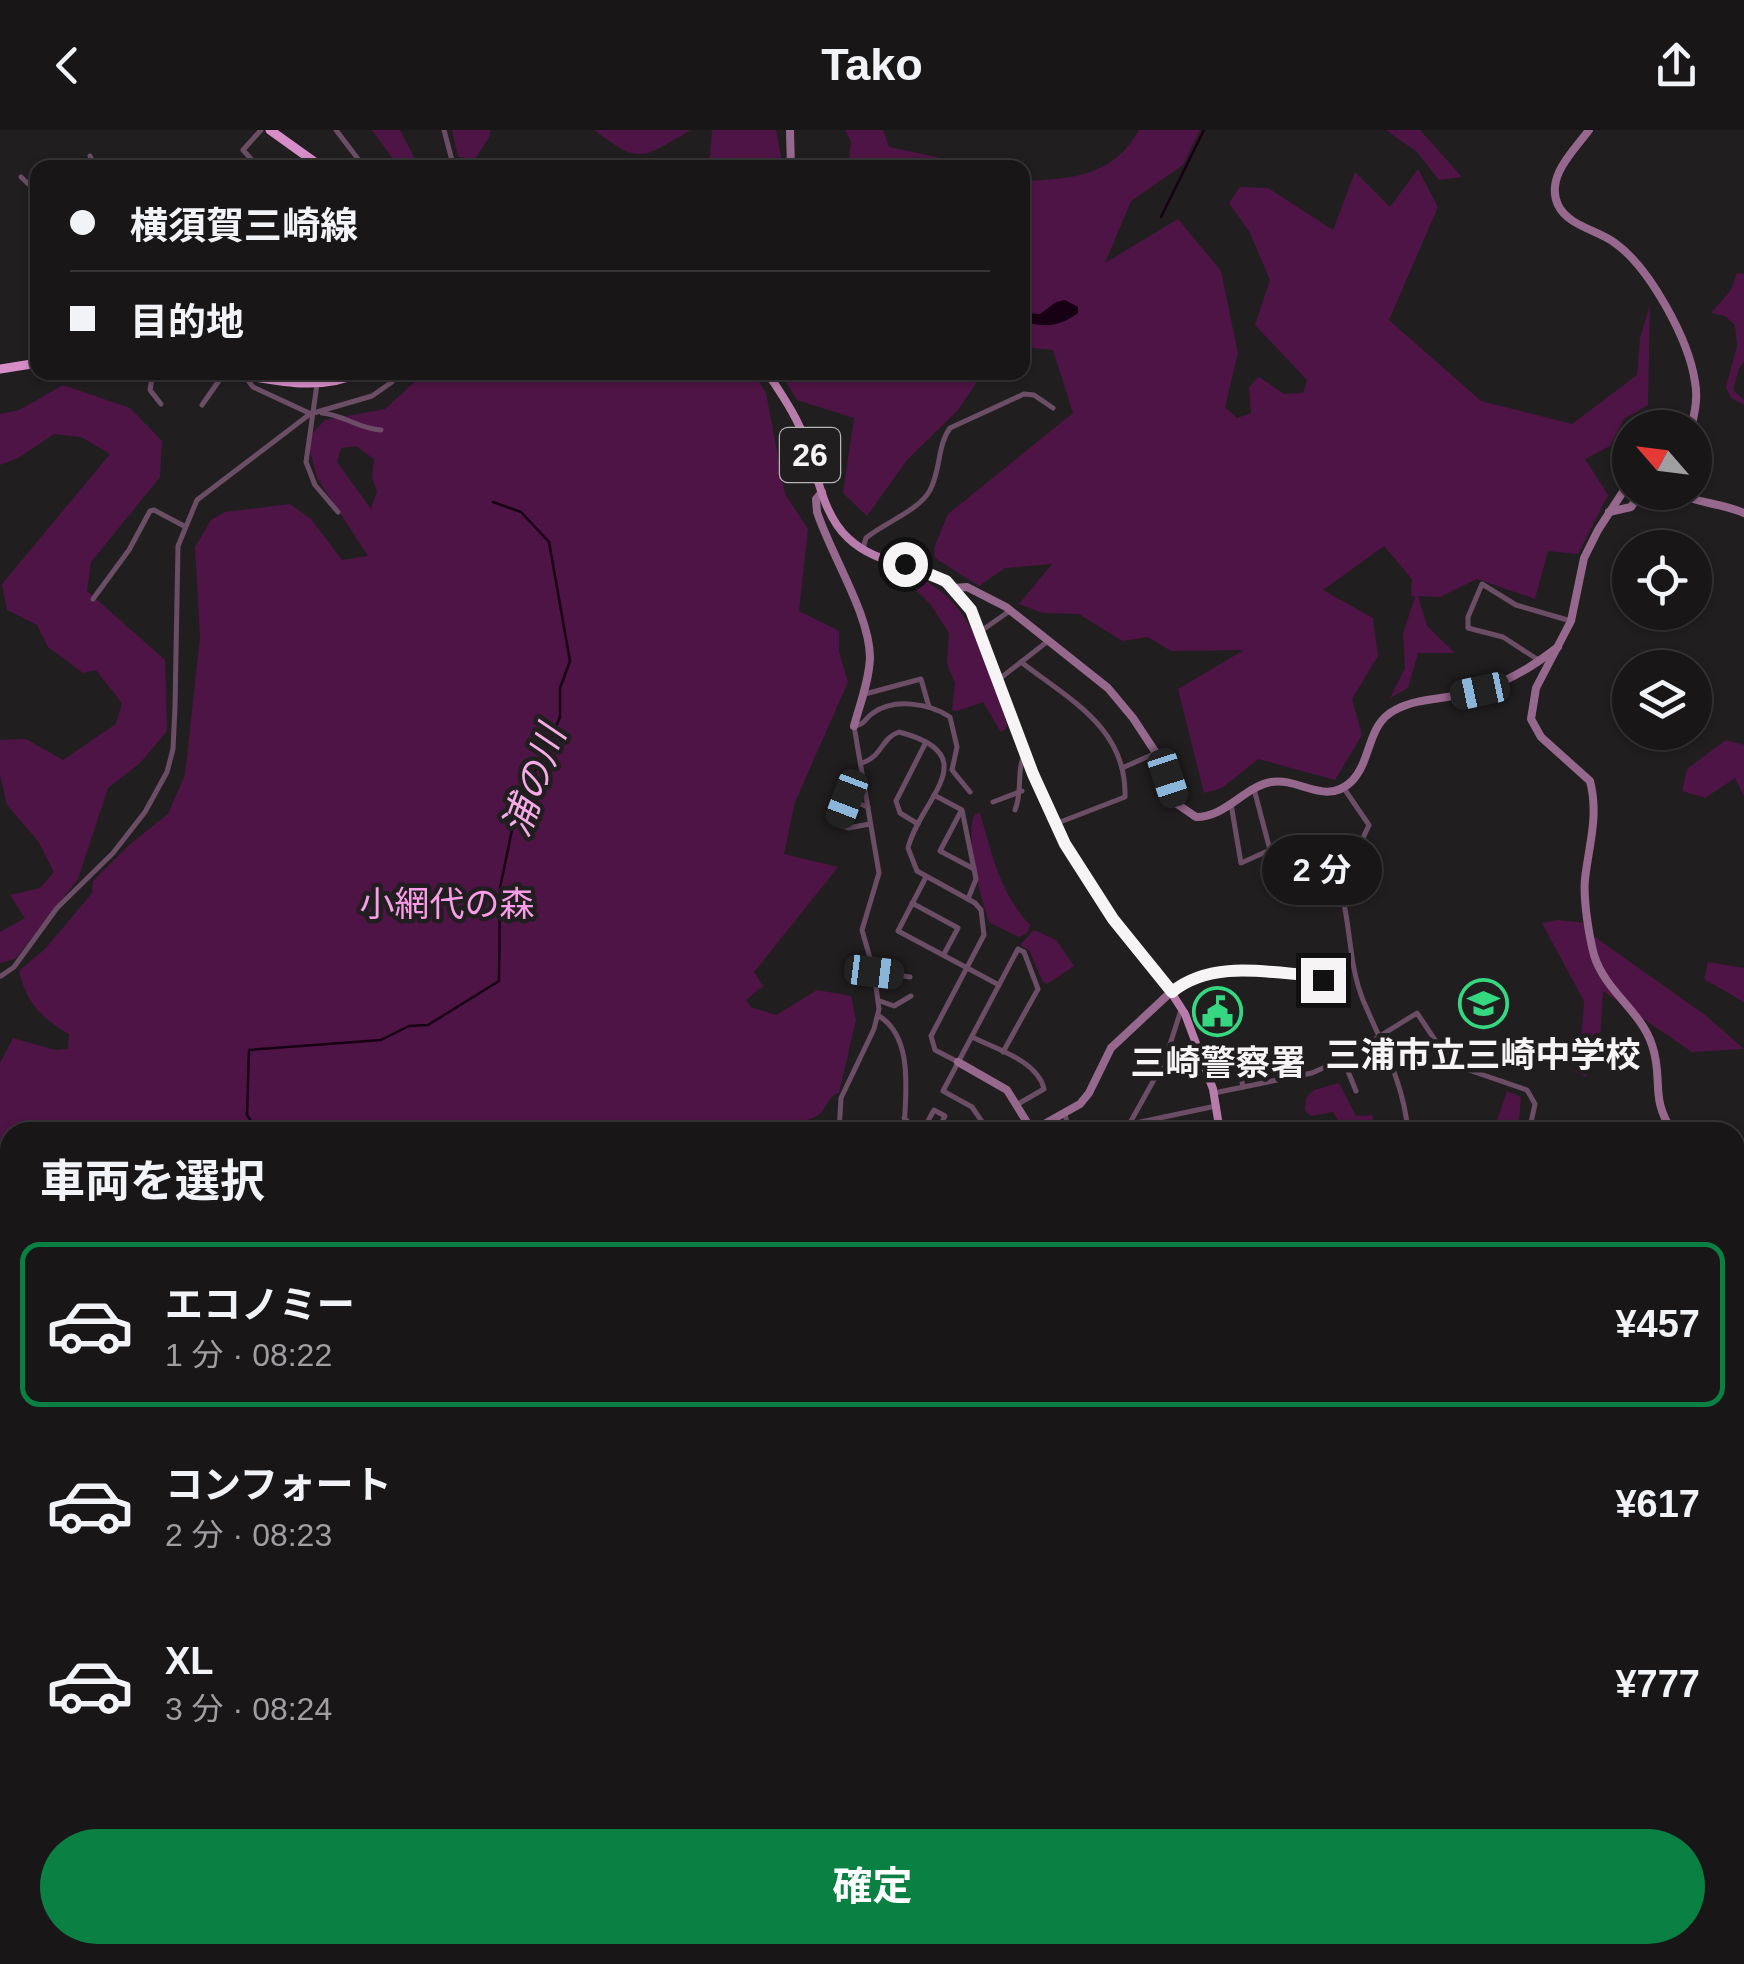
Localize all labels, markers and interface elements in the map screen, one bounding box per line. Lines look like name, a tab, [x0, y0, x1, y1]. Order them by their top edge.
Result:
icon: back	[40, 38, 95, 93]
icon: share	[1649, 38, 1704, 93]
text: Tako	[821, 39, 923, 90]
text: 横須賀三崎線	[130, 205, 358, 247]
text: 目的地	[130, 301, 244, 343]
north arrow	[1612, 410, 1712, 510]
map controls	[1612, 410, 1712, 750]
road number: 26	[780, 428, 840, 482]
button: locate	[1612, 530, 1712, 630]
route start	[883, 542, 928, 587]
button: layers	[1612, 650, 1712, 750]
car	[1448, 670, 1512, 712]
water label: 浦の川	[495, 717, 575, 842]
car	[1144, 745, 1192, 811]
car	[822, 766, 872, 832]
callout: 2 分	[1263, 835, 1383, 905]
text: 2 分	[1293, 852, 1351, 888]
park label: 小網代の森	[359, 884, 535, 923]
car	[842, 953, 906, 991]
route end	[1301, 958, 1346, 1003]
school or university icon: 三浦市立三崎中学校	[1457, 977, 1509, 1029]
public building icon: 三崎警察署	[1192, 985, 1244, 1037]
place label: 三浦市立三崎中学校	[1325, 1035, 1641, 1074]
place label: 三崎警察署	[1130, 1043, 1306, 1082]
text: 車両を選択	[40, 1156, 265, 1207]
icon: car	[45, 1280, 135, 1370]
text: エコノミー	[165, 1284, 355, 1326]
text: ¥457	[1615, 1303, 1700, 1345]
text: 1 分 · 08:22	[165, 1337, 332, 1373]
icon: car	[45, 1460, 135, 1550]
text: コンフォート	[165, 1464, 392, 1506]
text: ¥617	[1615, 1483, 1700, 1525]
text: 2 分 · 08:23	[165, 1517, 332, 1553]
icon: car	[45, 1640, 135, 1730]
text: XL	[165, 1640, 214, 1682]
text: ¥777	[1615, 1663, 1700, 1705]
text: 3 分 · 08:24	[165, 1691, 332, 1727]
button: 確定	[40, 1829, 1705, 1944]

